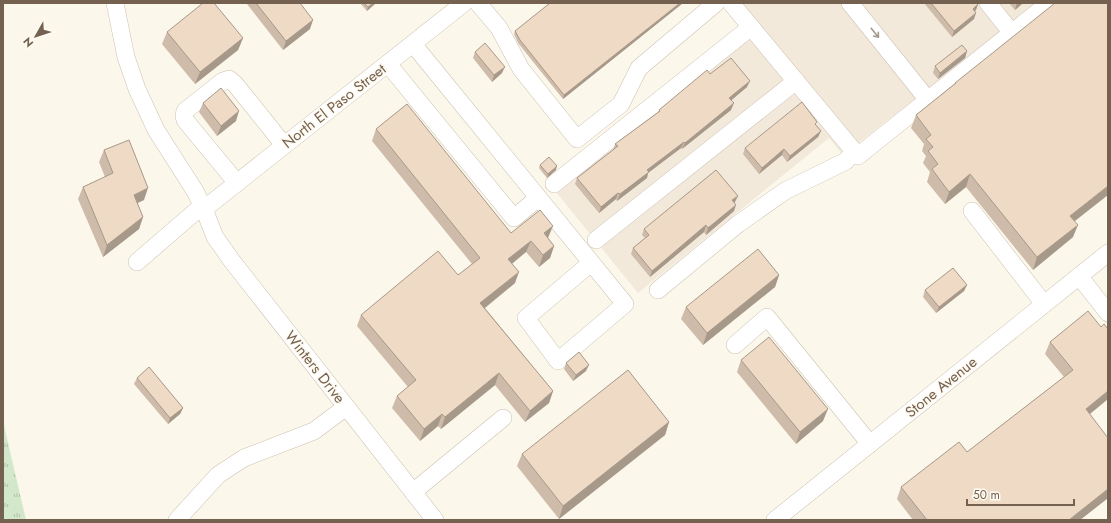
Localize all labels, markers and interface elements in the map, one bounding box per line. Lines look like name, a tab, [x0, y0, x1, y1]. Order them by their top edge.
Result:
north arrow	[16, 16, 56, 56]
one-way arrow	[870, 28, 879, 39]
text: N	[19, 34, 37, 51]
street label: North El Paso Street	[277, 58, 391, 154]
street label: Winters Drive	[280, 326, 351, 408]
street label: Stone Avenue	[900, 351, 982, 423]
scale bar	[967, 481, 1074, 507]
text: 50 m	[973, 486, 1000, 504]

